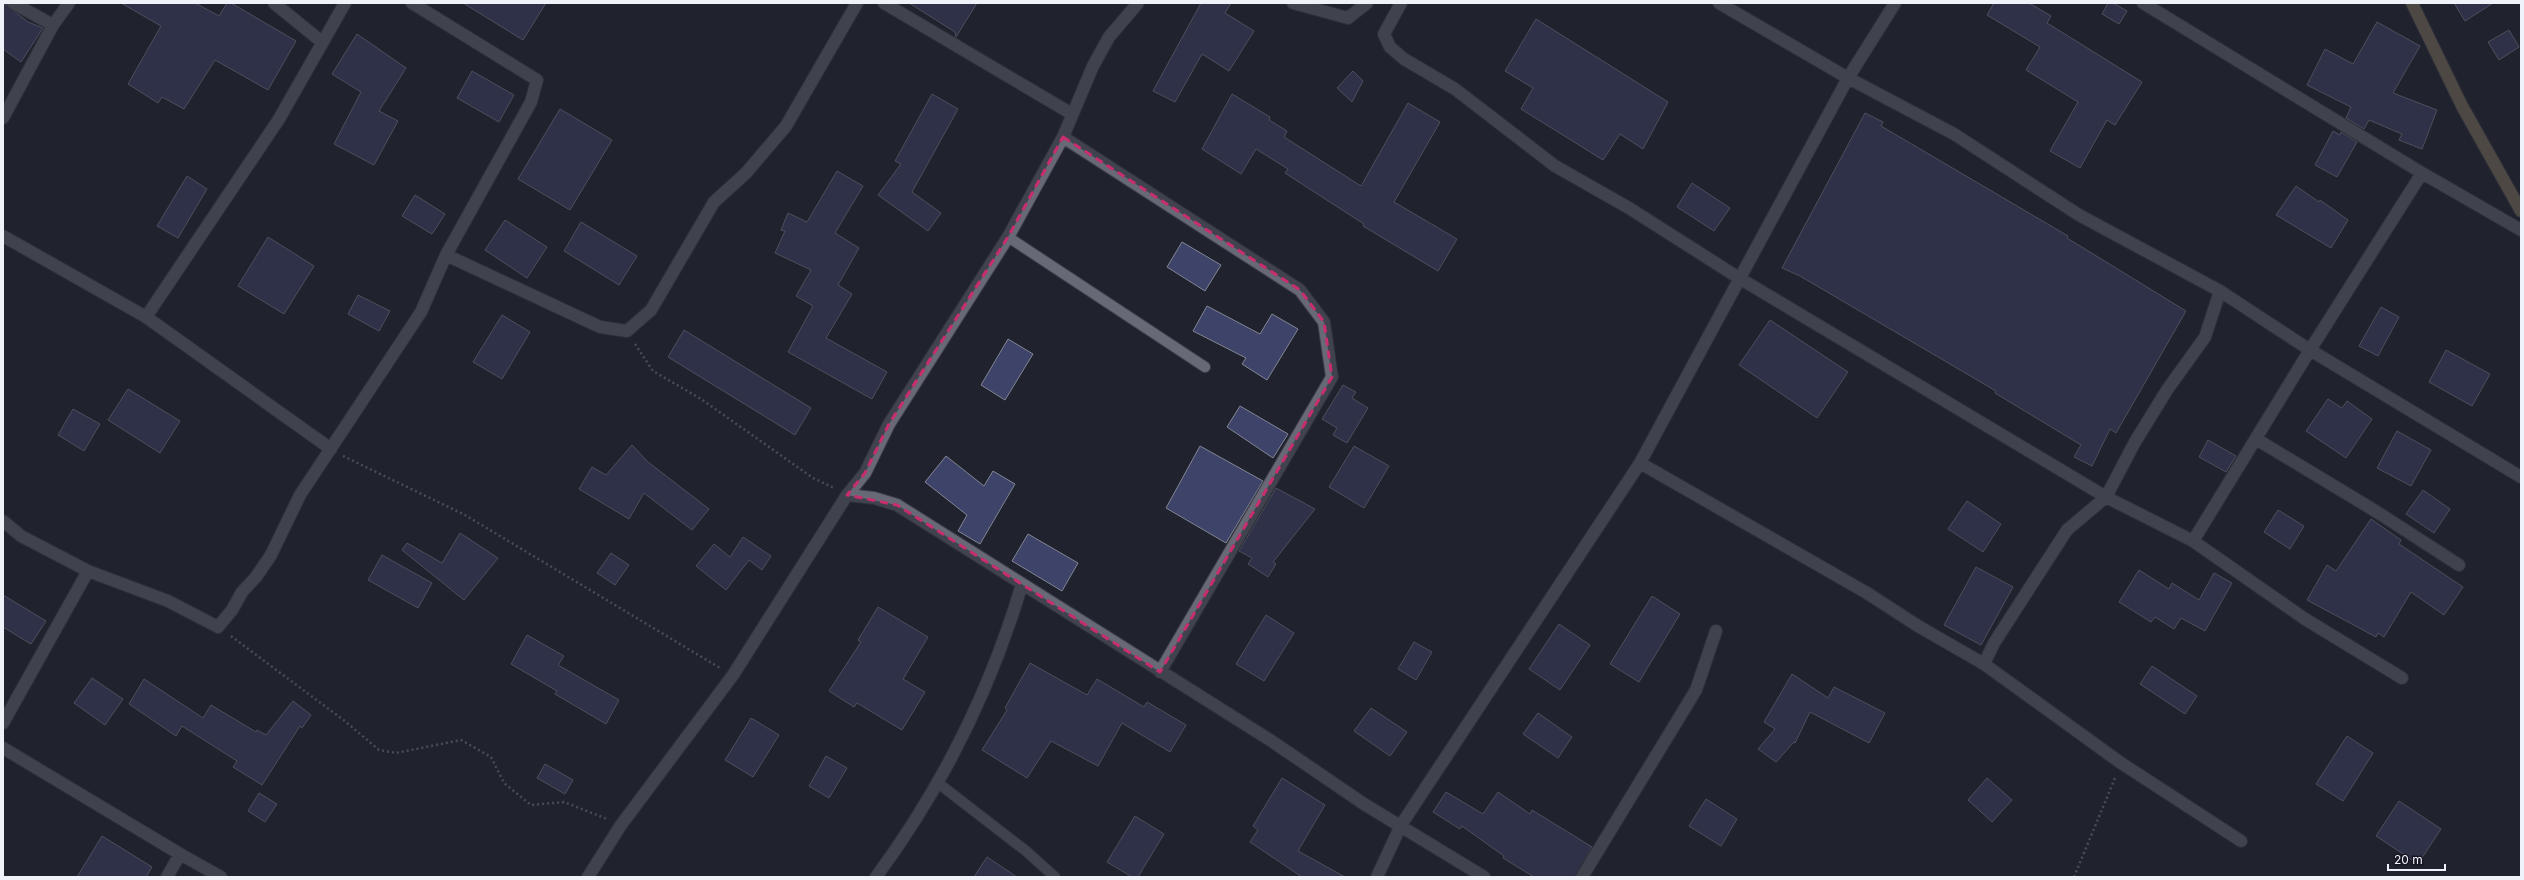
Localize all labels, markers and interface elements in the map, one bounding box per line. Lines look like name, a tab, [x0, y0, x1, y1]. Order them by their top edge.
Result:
scale bar	[2388, 846, 2445, 872]
text: 20 m	[2394, 852, 2423, 867]

